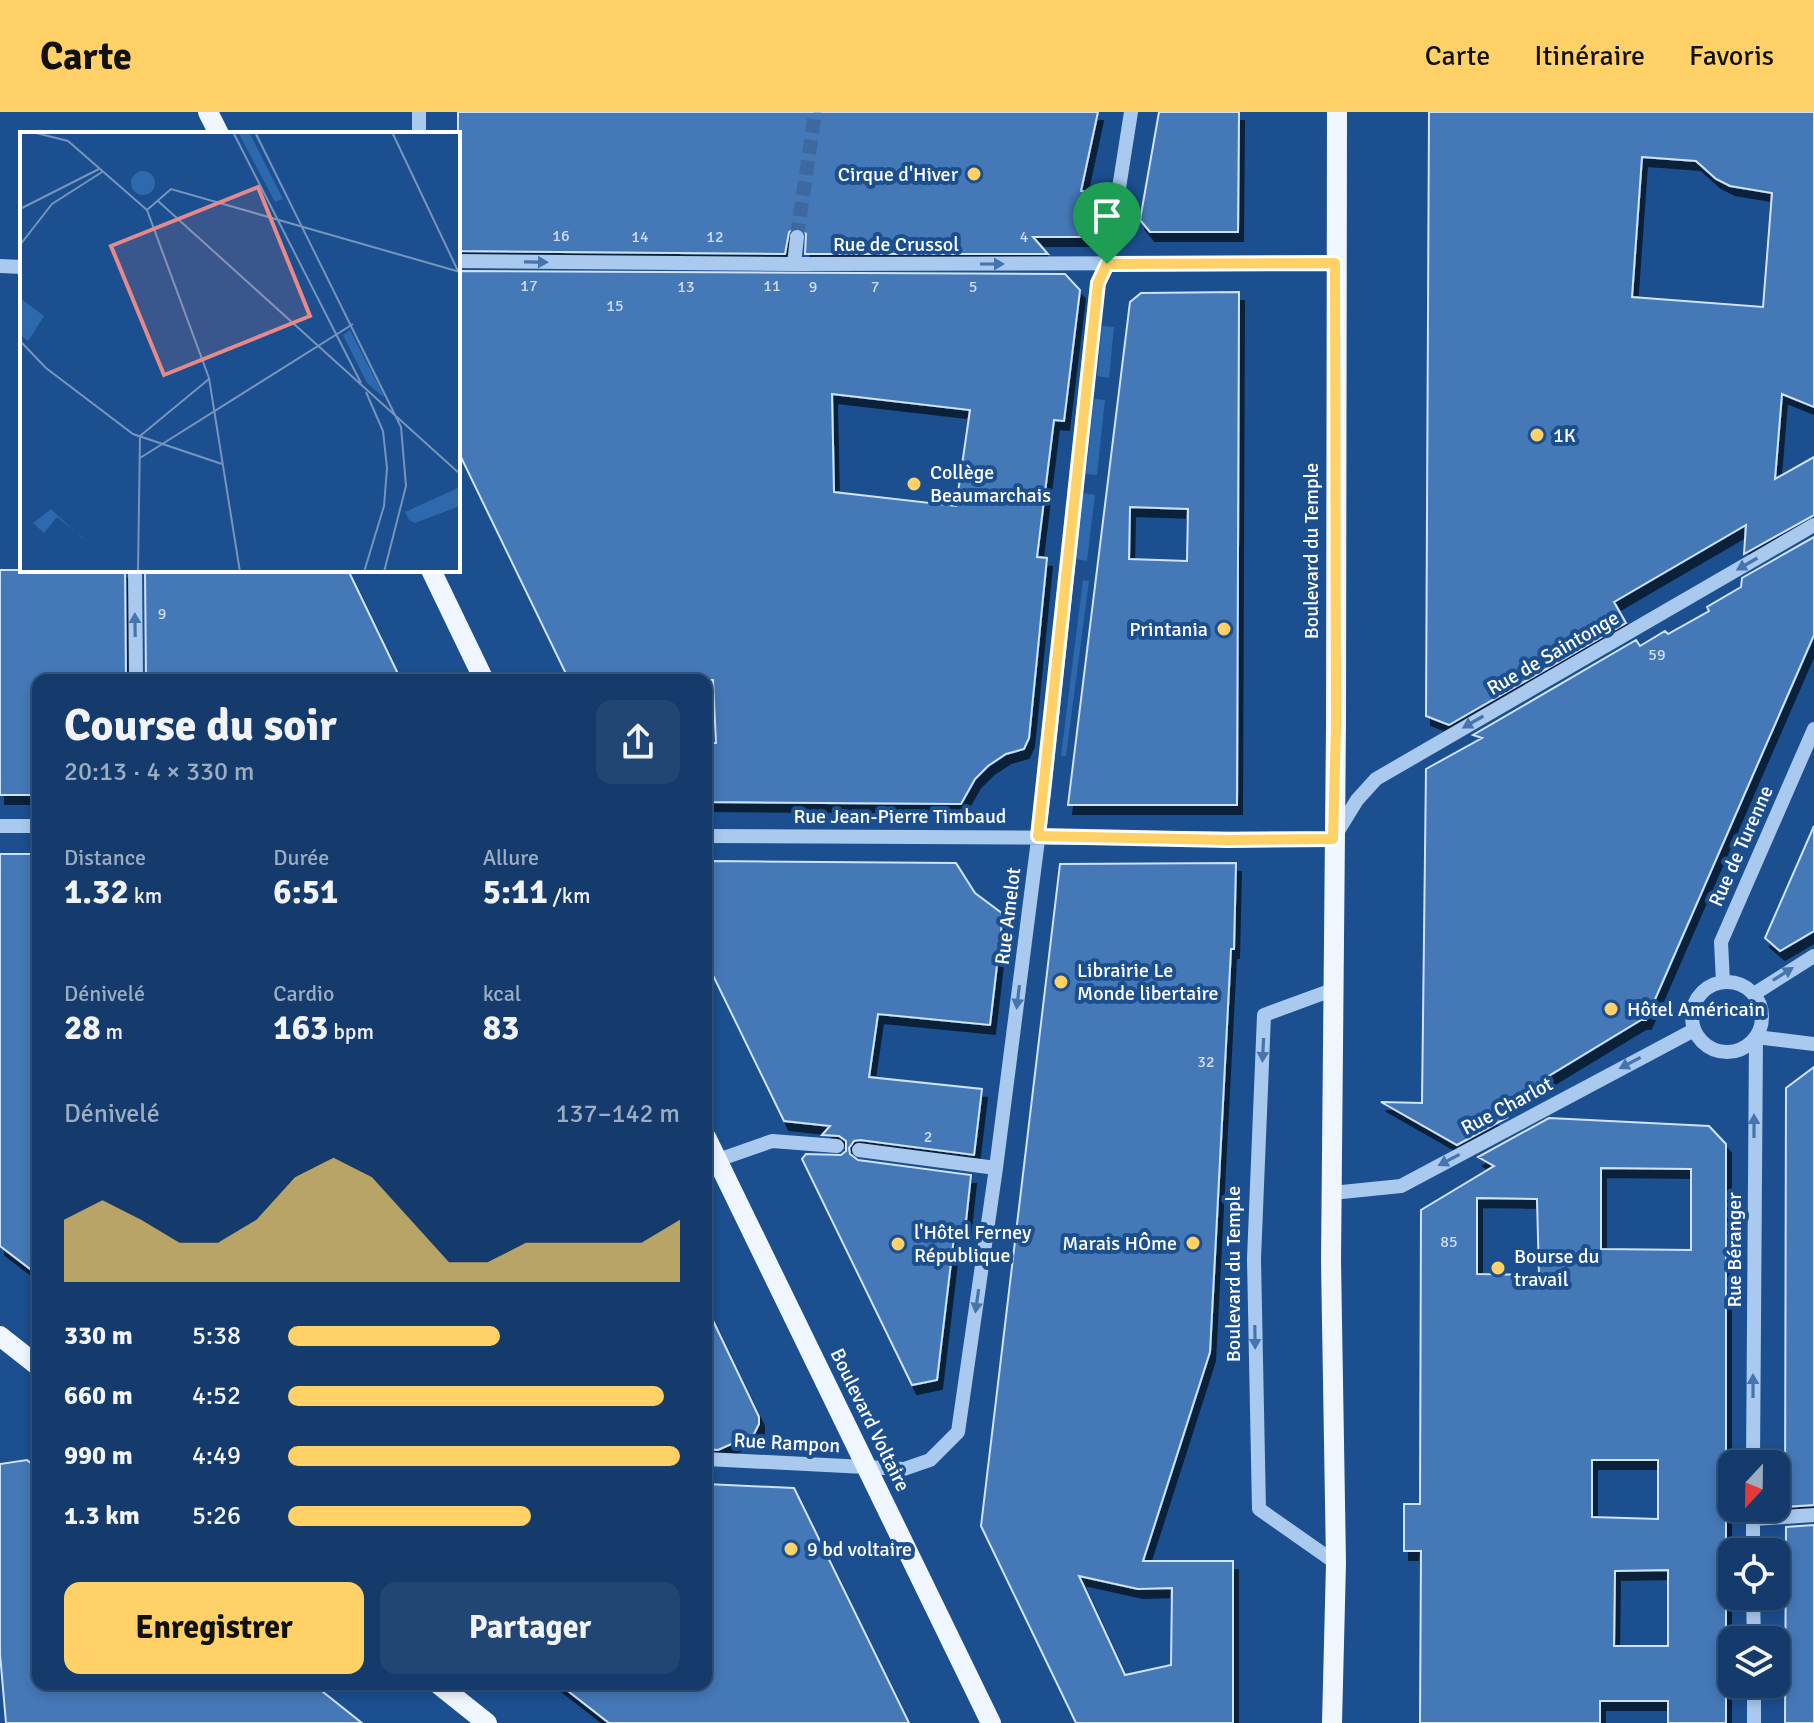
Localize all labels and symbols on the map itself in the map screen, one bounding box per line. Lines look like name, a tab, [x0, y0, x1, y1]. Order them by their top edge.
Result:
inset map	[20, 132, 460, 572]
place label: Cirque d'Hiver	[838, 162, 959, 187]
marker: Cirque d'Hiver	[965, 165, 983, 183]
pin	[1073, 182, 1141, 264]
house number: 16	[552, 226, 570, 246]
house number: 14	[631, 227, 649, 247]
house number: 12	[706, 227, 724, 247]
house number: 4	[1020, 227, 1029, 247]
street label: Rue de Crussol	[833, 232, 959, 257]
one-way arrow	[524, 255, 549, 268]
one-way arrow	[980, 258, 1005, 270]
house number: 17	[520, 276, 538, 296]
house number: 11	[763, 276, 781, 296]
house number: 13	[677, 277, 695, 297]
house number: 9	[809, 277, 817, 297]
house number: 7	[871, 277, 879, 297]
house number: 5	[969, 277, 977, 297]
house number: 15	[606, 296, 624, 316]
place label: 1K	[1553, 423, 1576, 448]
marker: 1K	[1528, 426, 1546, 444]
place label: Collège Beaumarchais	[930, 460, 1051, 508]
street label: Boulevard du Temple	[1299, 463, 1324, 639]
marker: Collège Beaumarchais	[905, 475, 923, 493]
one-way arrow	[1736, 557, 1758, 571]
house number: 9	[158, 604, 166, 624]
street label: Rue de Saintonge	[1483, 605, 1623, 701]
one-way arrow	[129, 612, 142, 637]
place label: Printania	[1129, 617, 1208, 642]
marker: Printania	[1215, 620, 1233, 638]
house number: 59	[1648, 645, 1666, 665]
one-way arrow	[1462, 715, 1484, 729]
street label: Rue de Turenne	[1703, 782, 1779, 910]
street label: Rue Jean-Pierre Timbaud	[794, 804, 1006, 829]
street label: Rue Amelot	[990, 866, 1026, 966]
place label: Librairie Le Monde libertaire	[1077, 958, 1219, 1006]
one-way arrow	[1773, 967, 1794, 982]
marker: Librairie Le Monde libertaire	[1052, 973, 1070, 991]
one-way arrow	[1011, 985, 1024, 1010]
place label: Hôtel Américain	[1627, 997, 1765, 1022]
marker: Hôtel Américain	[1602, 1000, 1620, 1018]
one-way arrow	[1256, 1038, 1269, 1063]
house number: 32	[1197, 1052, 1215, 1072]
one-way arrow	[1619, 1055, 1641, 1069]
street label: Rue Charlot	[1457, 1071, 1557, 1141]
one-way arrow	[1748, 1113, 1760, 1138]
house number: 2	[924, 1127, 932, 1147]
one-way arrow	[1437, 1154, 1460, 1167]
street label: Boulevard du Temple	[1221, 1186, 1246, 1362]
street label: Rue Béranger	[1722, 1192, 1747, 1308]
place label: l'Hôtel Ferney République	[914, 1220, 1032, 1268]
place label: Marais HÔme	[1062, 1231, 1177, 1256]
house number: 85	[1440, 1232, 1458, 1252]
marker: Marais HÔme	[1184, 1234, 1202, 1252]
marker: l'Hôtel Ferney République	[889, 1235, 907, 1253]
place label: Bourse du travail	[1514, 1244, 1600, 1292]
marker: Bourse du travail	[1489, 1259, 1507, 1277]
one-way arrow	[970, 1289, 983, 1314]
one-way arrow	[1249, 1325, 1261, 1350]
street label: Boulevard Voltaire	[825, 1344, 915, 1496]
one-way arrow	[1747, 1373, 1759, 1398]
street label: Rue Rampon	[733, 1428, 841, 1458]
north arrow	[1718, 1450, 1790, 1522]
place label: 9 bd voltaire	[807, 1537, 912, 1562]
marker: 9 bd voltaire	[782, 1540, 800, 1558]

